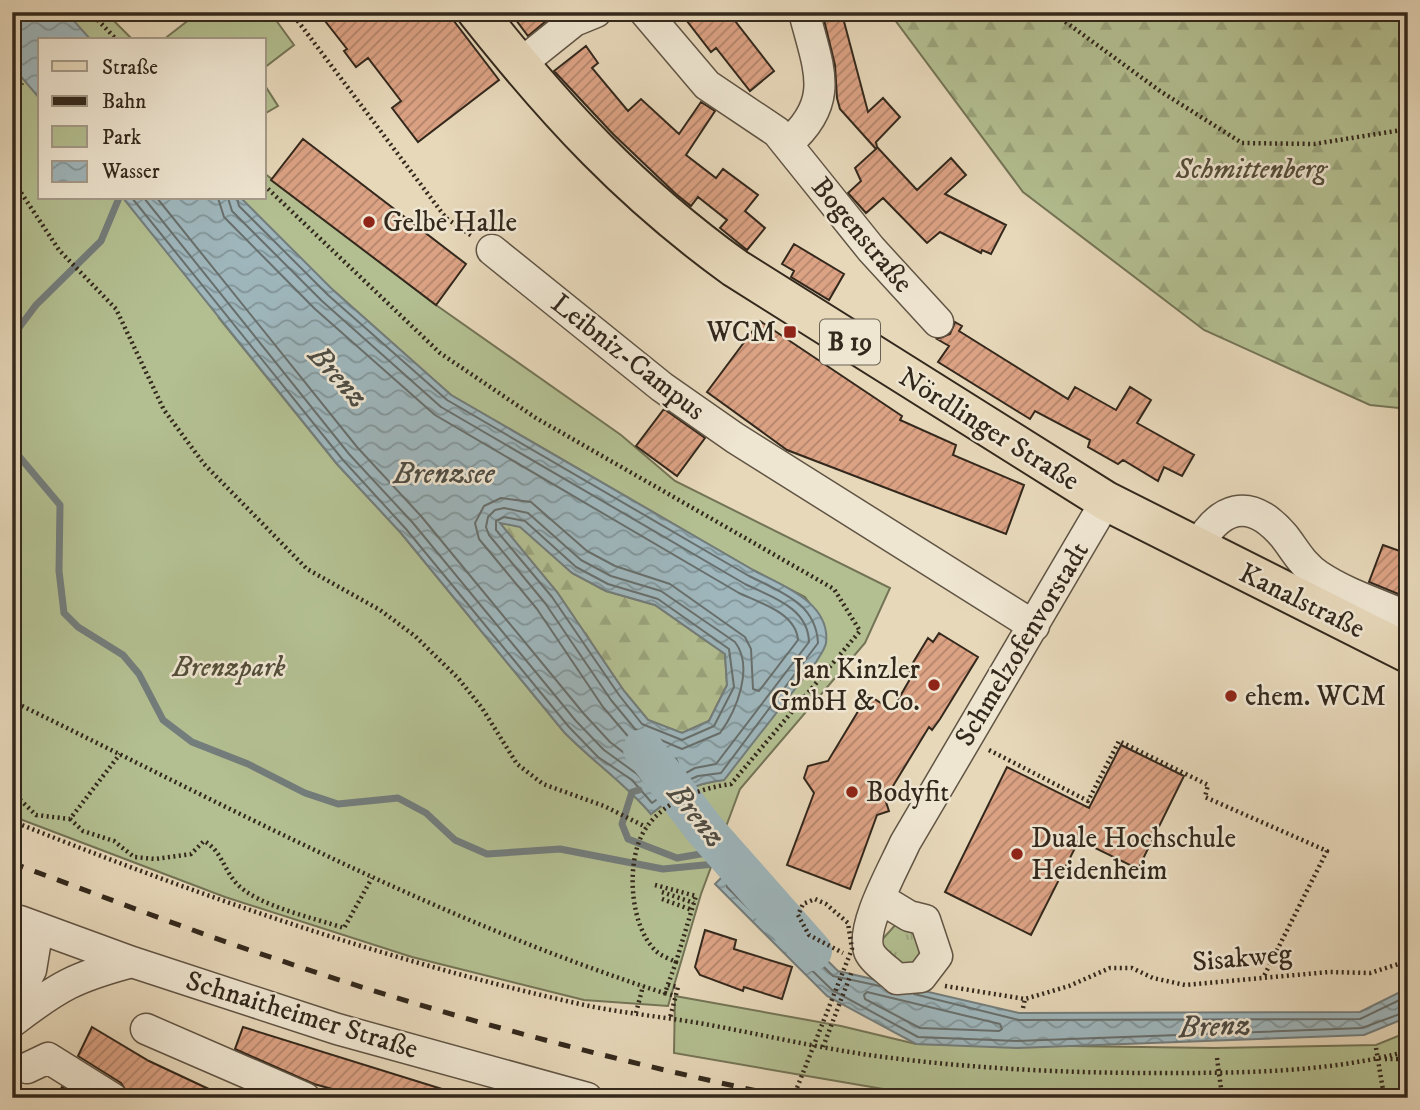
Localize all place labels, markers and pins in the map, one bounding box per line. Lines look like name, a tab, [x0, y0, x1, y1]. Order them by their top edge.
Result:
place label: Gelbe Halle	[383, 205, 517, 240]
marker: Gelbe Halle	[361, 214, 377, 230]
place label: WCM	[705, 315, 776, 350]
marker: WCM	[782, 324, 798, 340]
place label: Jan Kinzler GmbH & Co.	[771, 652, 921, 719]
marker: Jan Kinzler GmbH & Co.	[926, 677, 942, 693]
place label: ehem. WCM	[1245, 679, 1386, 714]
marker: ehem. WCM	[1223, 688, 1239, 704]
place label: Bodyfit	[866, 775, 949, 810]
marker: Bodyfit	[844, 784, 860, 800]
place label: Duale Hochschule Heidenheim	[1031, 821, 1236, 888]
marker: Duale Hochschule Heidenheim	[1009, 846, 1025, 862]

